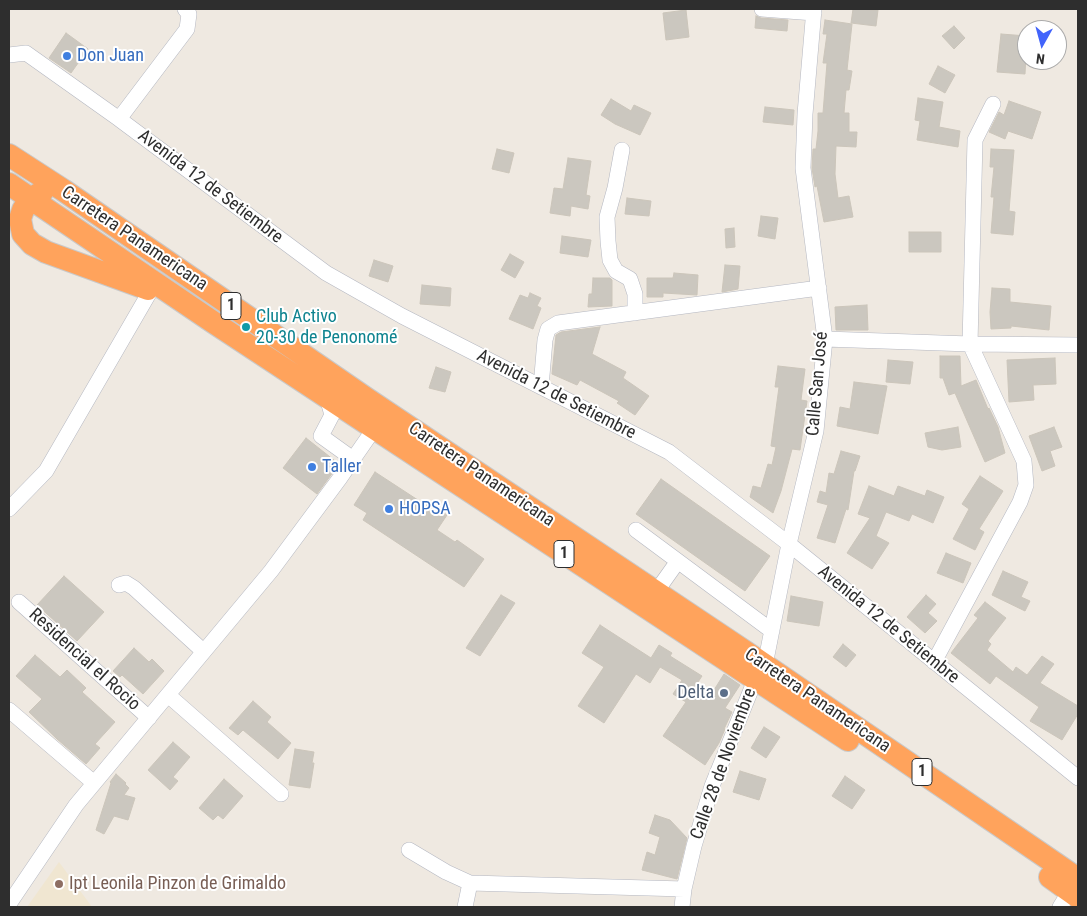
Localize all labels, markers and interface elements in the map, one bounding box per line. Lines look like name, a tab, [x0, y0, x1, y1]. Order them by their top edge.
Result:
north arrow	[1017, 20, 1067, 70]
place label: Don Juan	[77, 45, 144, 67]
marker: Don Juan	[61, 50, 73, 62]
text: N	[1035, 50, 1046, 67]
street label: Avenida 12 de Setiembre	[133, 125, 287, 249]
street label: Carretera Panamericana	[57, 182, 211, 296]
road number: 1	[221, 292, 241, 320]
place label: Club Activo 20-30 de Penonomé	[256, 306, 397, 348]
marker: Club Activo 20-30 de Penonomé	[240, 321, 252, 333]
street label: Calle San José	[803, 331, 833, 437]
street label: Avenida 12 de Setiembre	[473, 345, 639, 445]
street label: Carretera Panamericana	[404, 418, 558, 532]
place label: Taller	[322, 456, 361, 478]
marker: Taller	[306, 461, 318, 473]
place label: HOPSA	[399, 498, 451, 520]
marker: HOPSA	[383, 503, 395, 515]
road number: 1	[554, 540, 574, 568]
street label: Avenida 12 de Setiembre	[813, 561, 963, 689]
street label: Residencial el Rocio	[24, 604, 144, 716]
street label: Carretera Panamericana	[740, 644, 894, 758]
place label: Delta	[677, 682, 714, 704]
street label: Calle 28 de Noviembre	[687, 685, 761, 843]
marker: Delta	[718, 687, 730, 699]
road number: 1	[912, 759, 932, 786]
place label: Ipt Leonila Pinzon de Grimaldo	[69, 873, 286, 895]
marker: Ipt Leonila Pinzon de Grimaldo	[53, 878, 65, 890]

